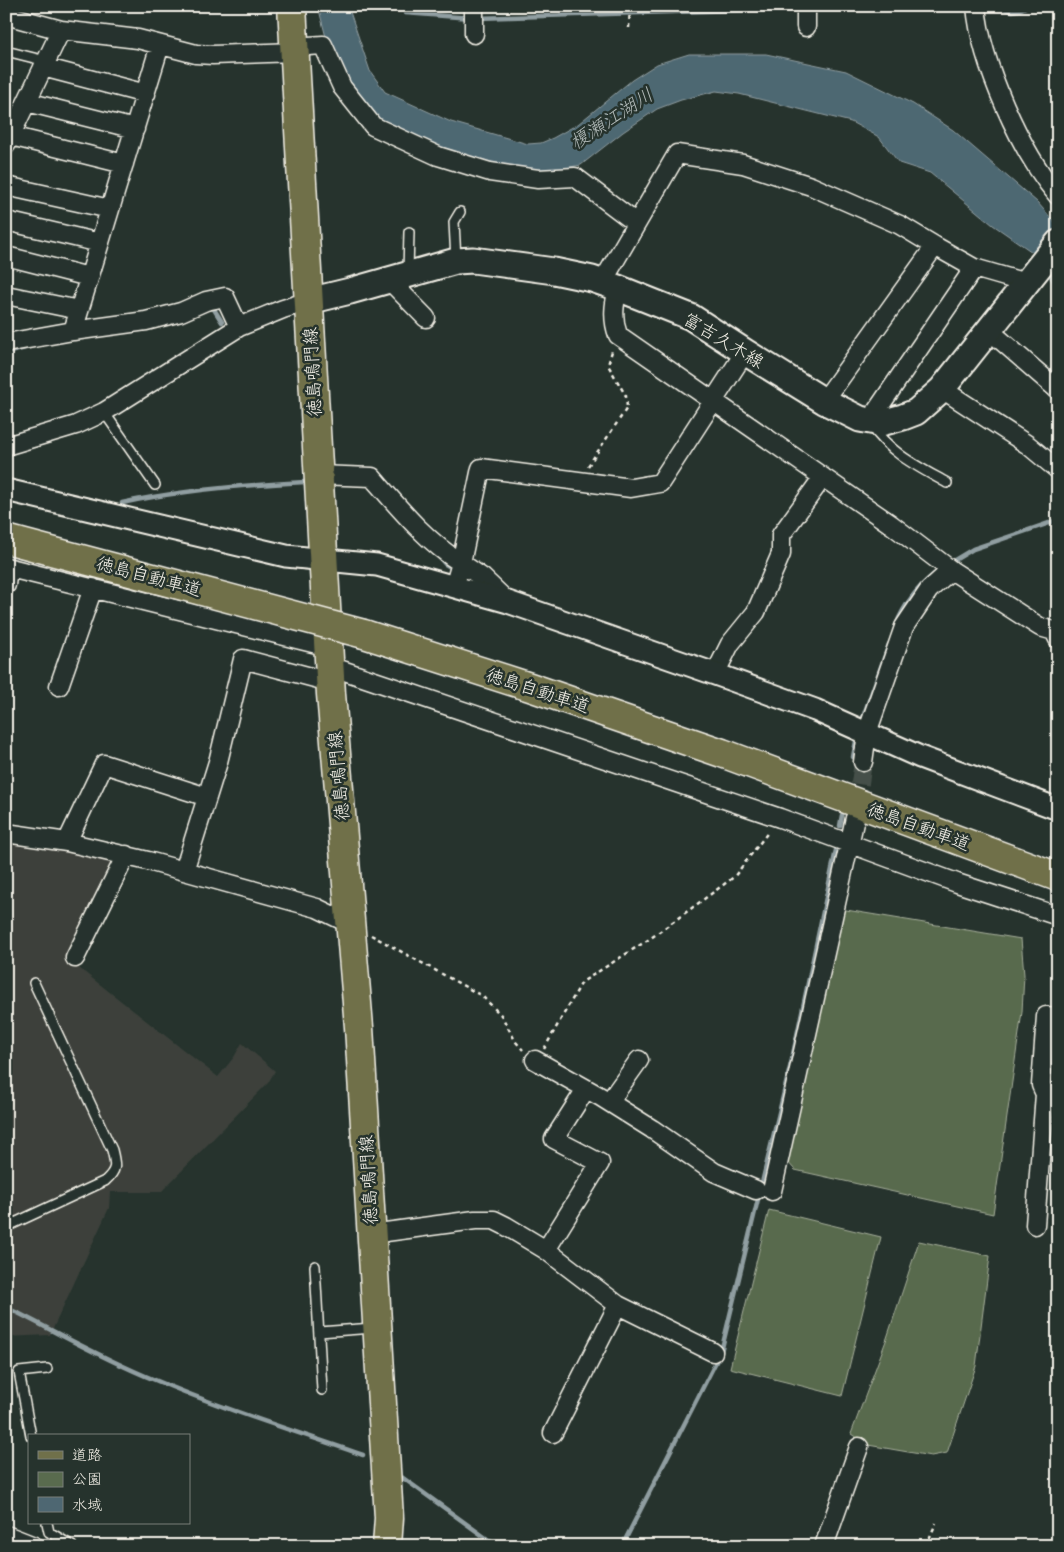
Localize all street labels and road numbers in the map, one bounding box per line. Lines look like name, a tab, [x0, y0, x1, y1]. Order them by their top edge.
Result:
street label: 富吉久木線	[680, 307, 768, 373]
street label: 徳島鳴門線	[298, 326, 326, 418]
street label: 徳島自動車道	[94, 551, 204, 601]
street label: 徳島自動車道	[483, 662, 593, 718]
street label: 徳島鳴門線	[323, 730, 353, 822]
street label: 徳島自動車道	[864, 797, 974, 855]
street label: 徳島鳴門線	[354, 1134, 382, 1226]

